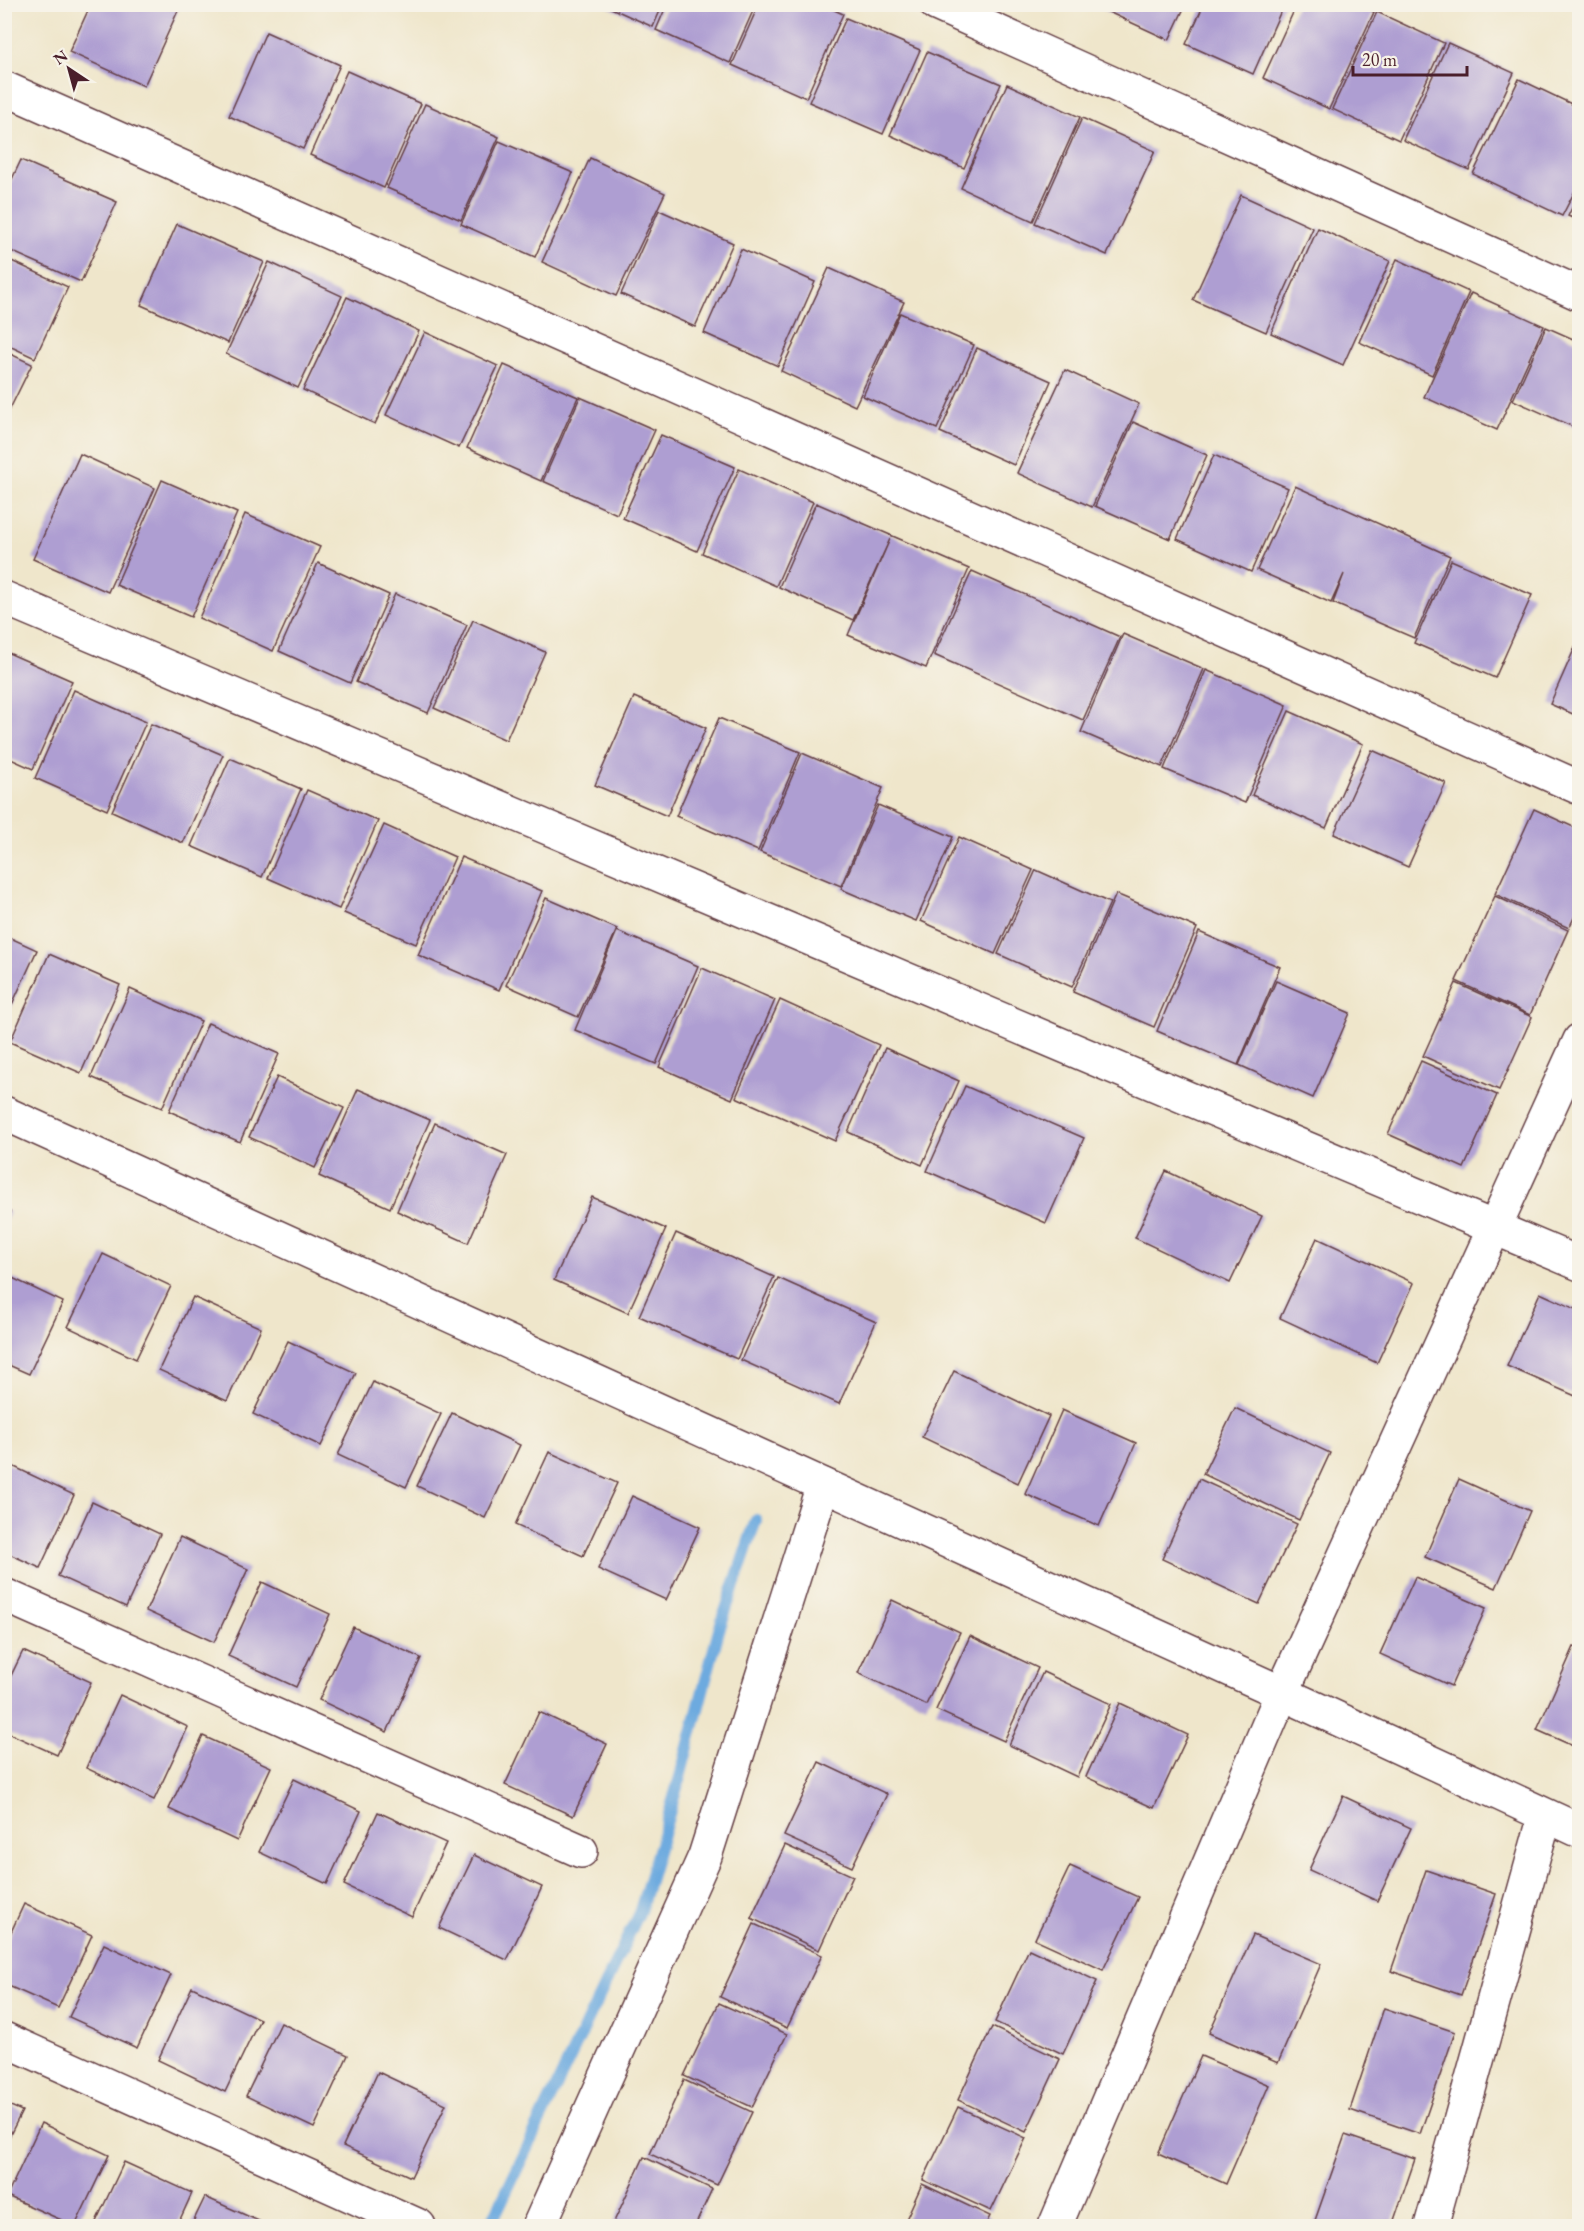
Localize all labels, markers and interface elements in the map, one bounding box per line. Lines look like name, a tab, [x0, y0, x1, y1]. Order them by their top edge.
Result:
north arrow	[39, 39, 99, 99]
scale bar	[1353, 39, 1467, 77]
text: N	[49, 45, 72, 70]
text: 20 m	[1362, 48, 1397, 71]

